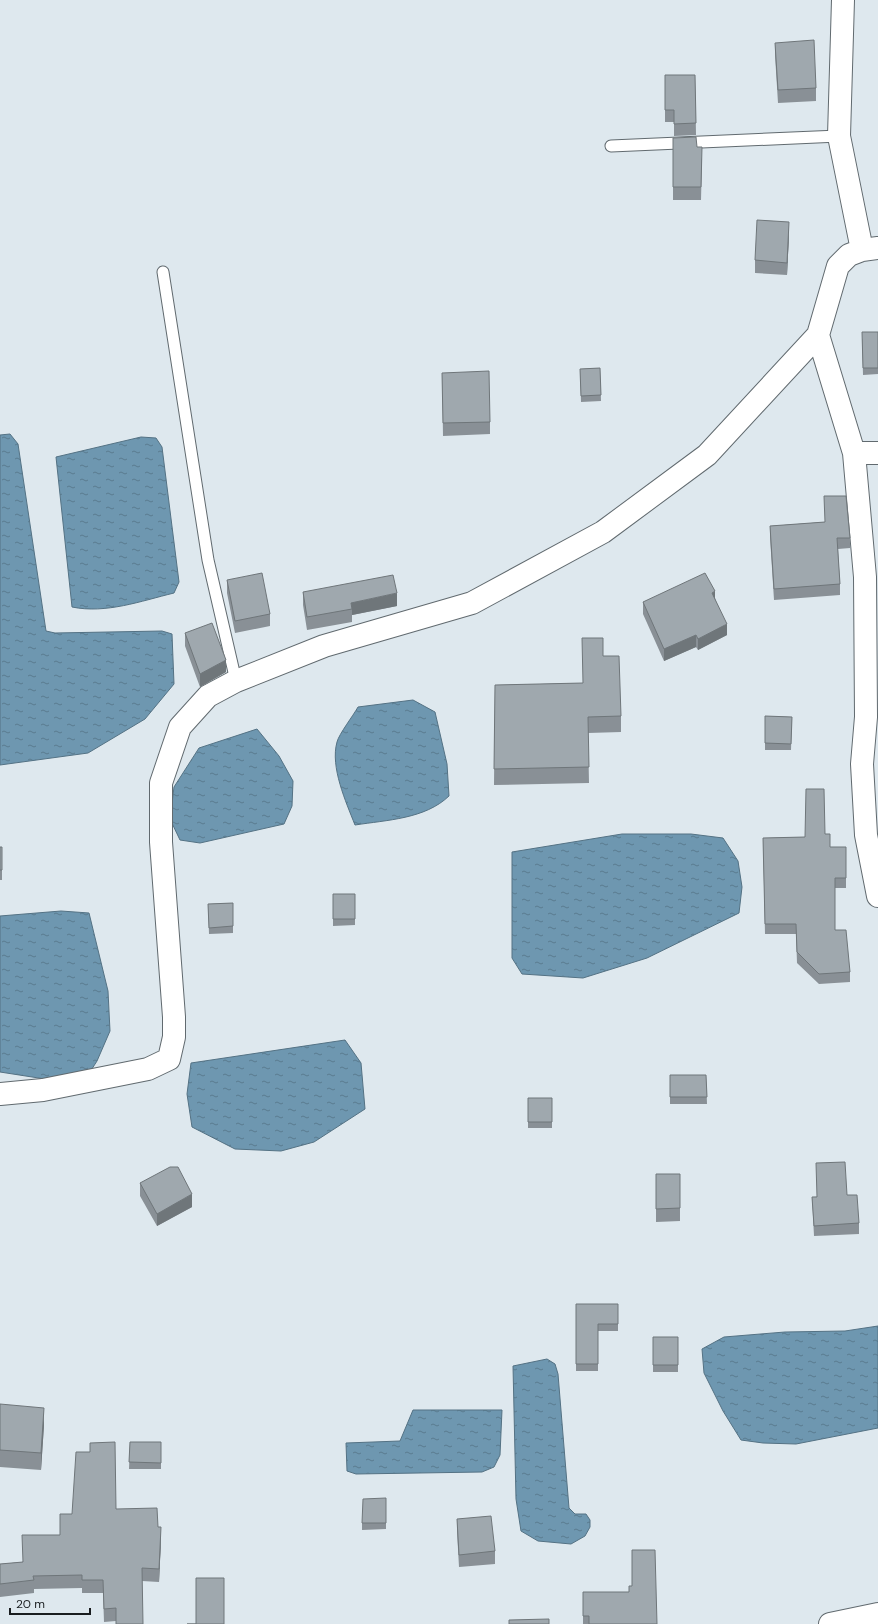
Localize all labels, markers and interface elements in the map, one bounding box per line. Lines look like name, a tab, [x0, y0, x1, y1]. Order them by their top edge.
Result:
scale bar	[10, 1590, 90, 1616]
text: 20 m	[16, 1596, 45, 1612]

